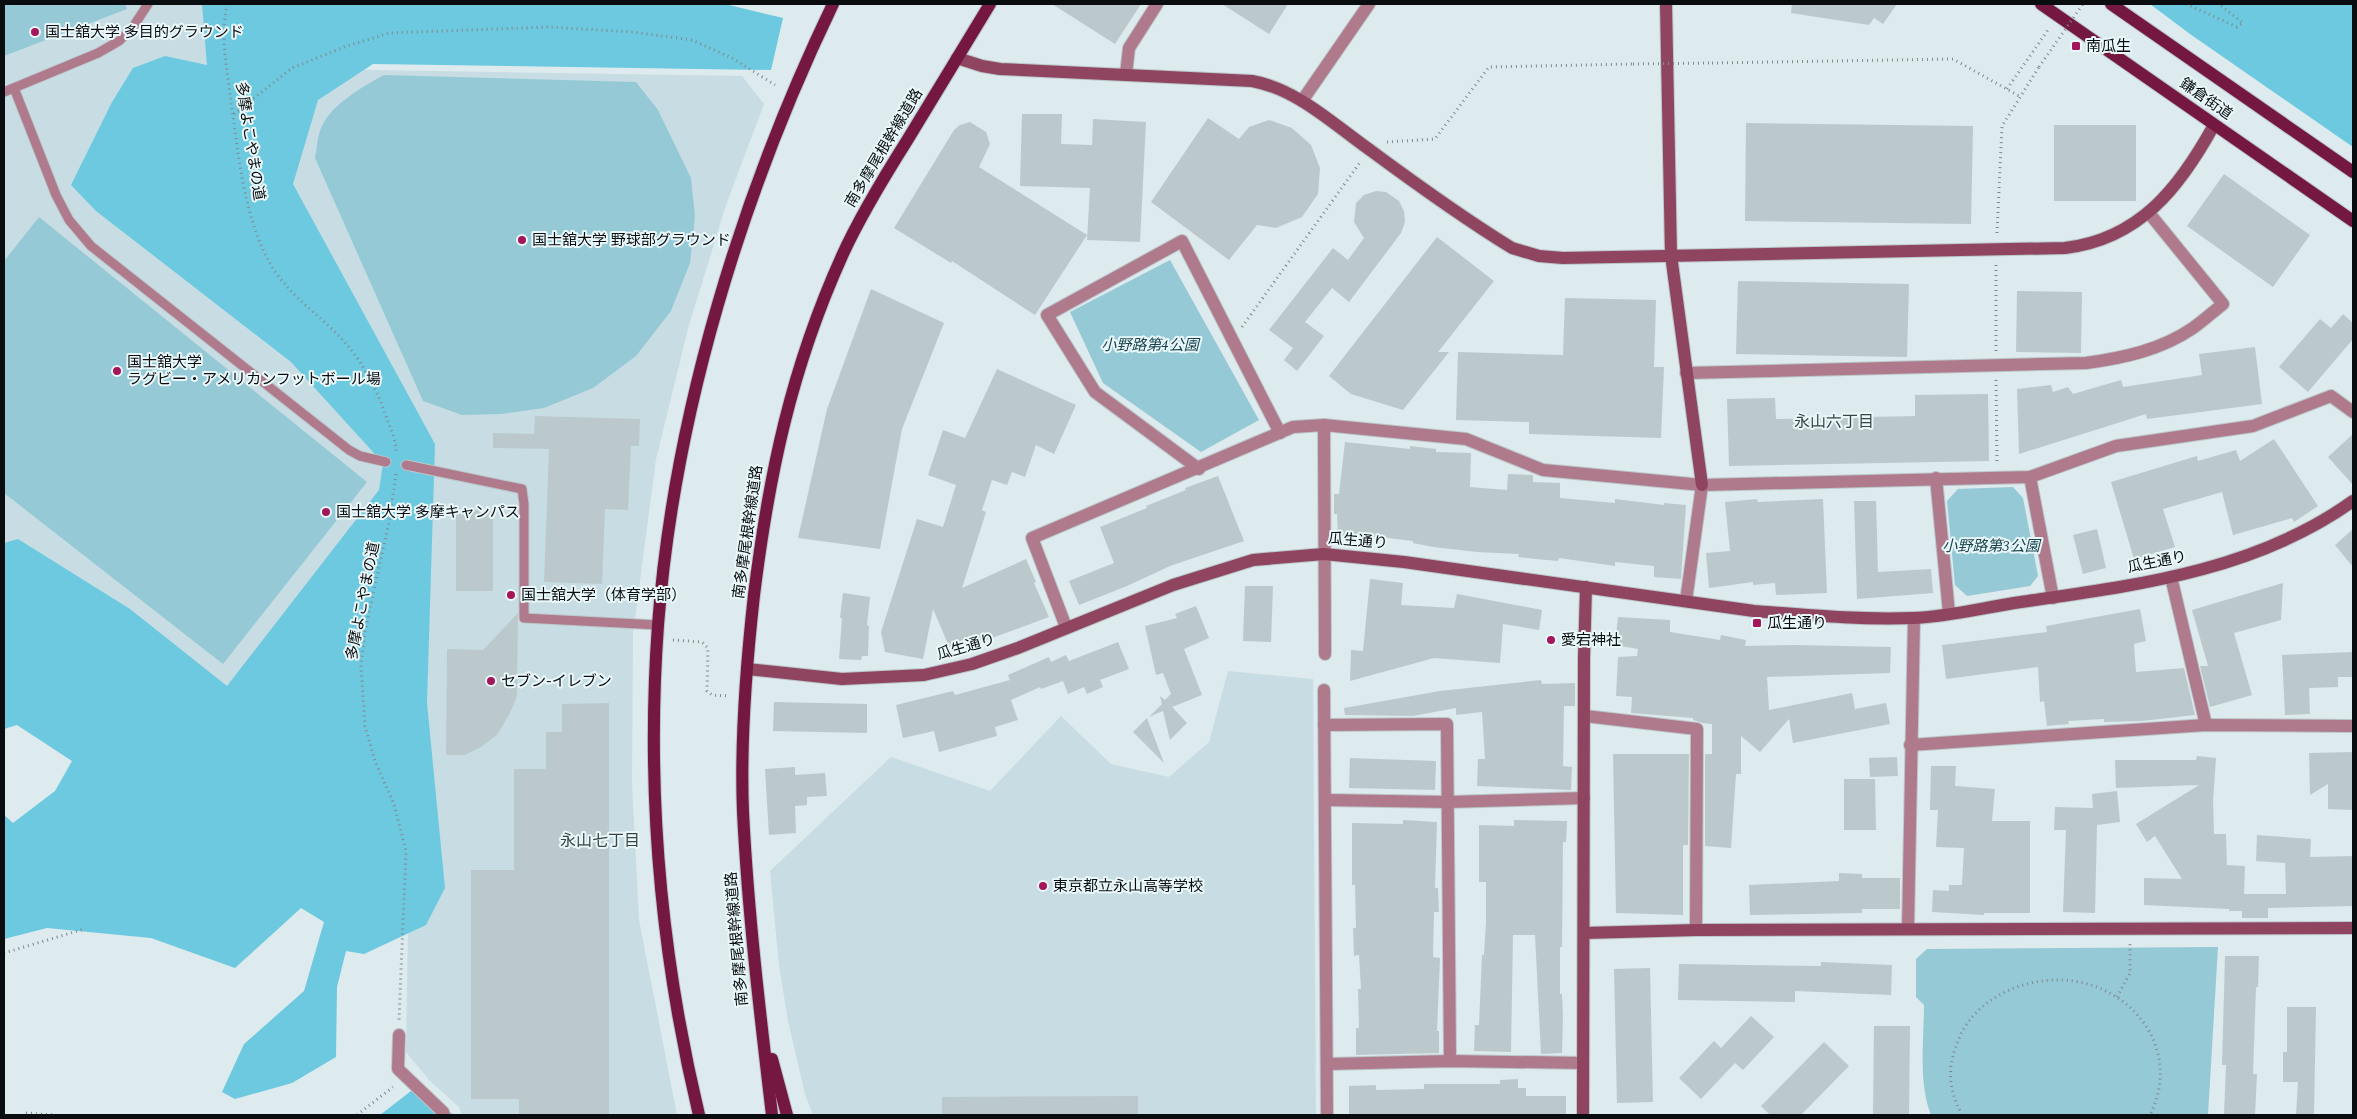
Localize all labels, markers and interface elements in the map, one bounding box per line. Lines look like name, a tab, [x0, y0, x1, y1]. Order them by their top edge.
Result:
place label: 国士舘大学 多目的グラウンド	[45, 21, 244, 44]
marker: 国士舘大学 多目的グラウンド	[29, 26, 41, 38]
place label: 南瓜生	[2086, 35, 2131, 58]
marker: 南瓜生	[2070, 40, 2082, 52]
street label: 鎌倉街道	[2175, 72, 2237, 126]
street label: 多摩よこやまの道	[229, 80, 271, 202]
street label: 南多摩尾根幹線道路	[839, 84, 929, 212]
place label: 国士舘大学 野球部グラウンド	[532, 229, 731, 252]
marker: 国士舘大学 野球部グラウンド	[516, 234, 528, 246]
park label: 小野路第4公園	[1101, 334, 1201, 357]
place label: 国士舘大学 ラグビー・アメリカンフットボール場	[127, 351, 381, 391]
marker: 国士舘大学 ラグビー・アメリカンフットボール場	[111, 365, 123, 377]
district label: 永山六丁目	[1794, 410, 1874, 434]
street label: 南多摩尾根幹線道路	[727, 464, 769, 600]
place label: 国士舘大学 多摩キャンパス	[336, 501, 520, 524]
marker: 国士舘大学 多摩キャンパス	[320, 506, 332, 518]
street label: 瓜生通り	[1327, 527, 1389, 555]
park label: 小野路第3公園	[1942, 535, 2042, 558]
street label: 多摩よこやまの道	[340, 540, 386, 662]
street label: 瓜生通り	[2125, 545, 2189, 579]
place label: 国士舘大学（体育学部）	[521, 584, 686, 607]
marker: 国士舘大学（体育学部）	[505, 589, 517, 601]
place label: 瓜生通り	[1767, 612, 1827, 635]
marker: 瓜生通り	[1751, 617, 1763, 629]
street label: 瓜生通り	[934, 628, 998, 666]
place label: 愛宕神社	[1561, 629, 1621, 652]
marker: 愛宕神社	[1545, 634, 1557, 646]
place label: セブン-イレブン	[501, 670, 612, 693]
marker: セブン-イレブン	[485, 675, 497, 687]
district label: 永山七丁目	[560, 829, 640, 853]
street label: 南多摩尾根幹線道路	[720, 871, 754, 1007]
place label: 東京都立永山高等学校	[1053, 875, 1203, 898]
marker: 東京都立永山高等学校	[1037, 880, 1049, 892]

